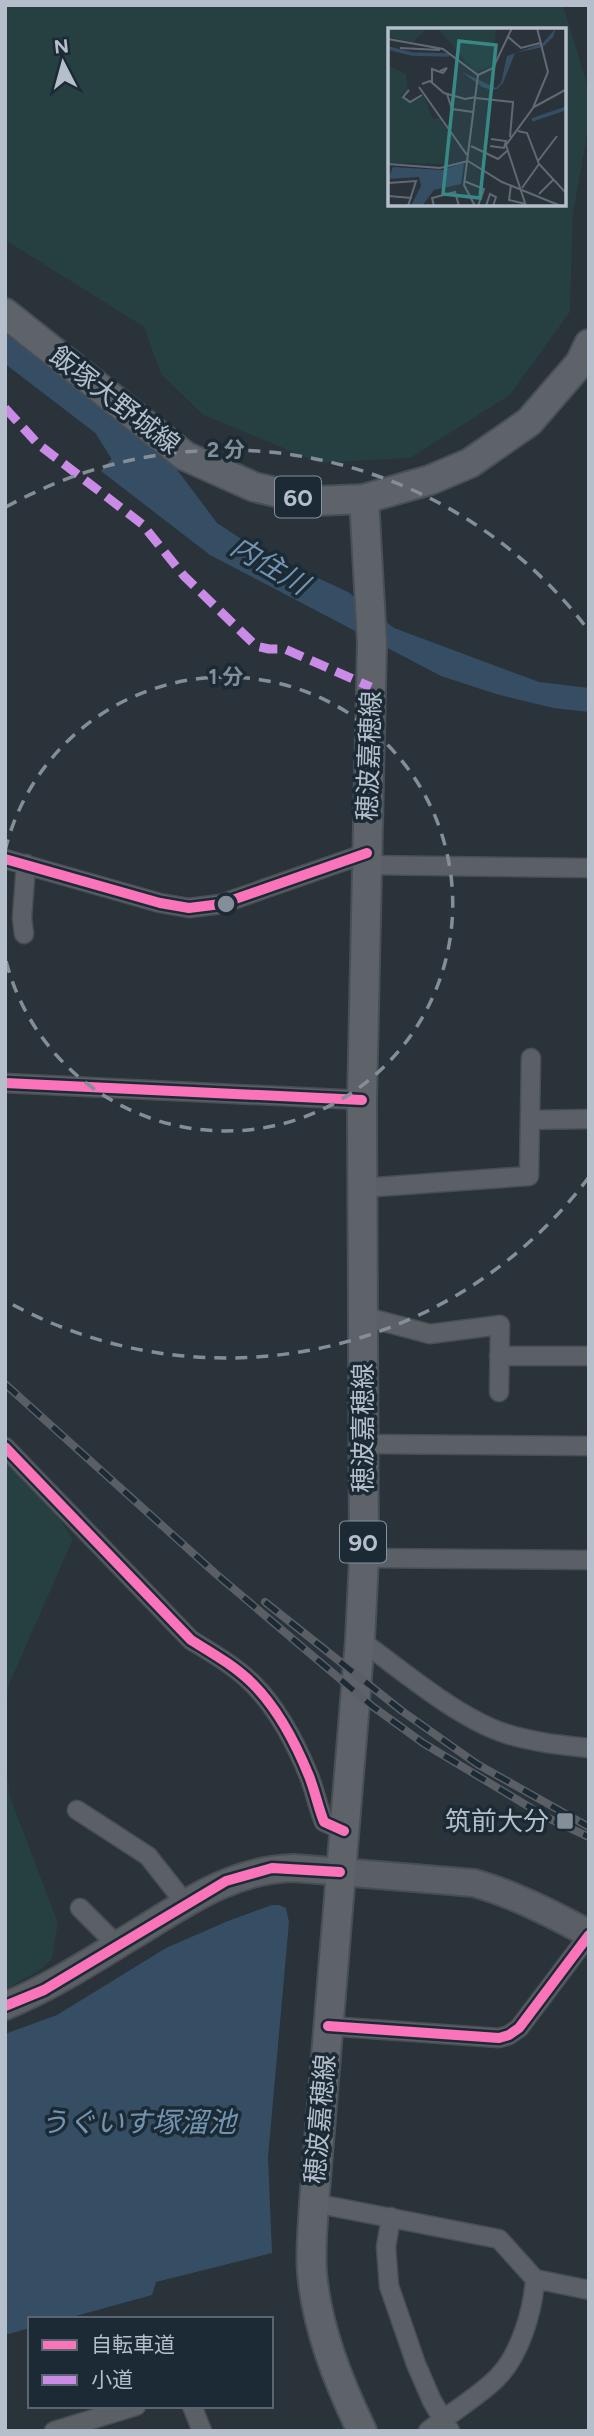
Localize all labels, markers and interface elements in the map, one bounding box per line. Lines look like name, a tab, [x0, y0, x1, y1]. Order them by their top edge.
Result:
north arrow	[28, 28, 98, 98]
inset map	[388, 28, 566, 206]
text: N	[53, 34, 70, 59]
street label: 飯塚大野城線	[44, 339, 186, 461]
text: 2 分	[207, 437, 245, 462]
road number: 60	[275, 476, 321, 518]
water label: 内住川	[225, 529, 317, 603]
text: 1 分	[209, 664, 243, 689]
street label: 穂波嘉穂線	[351, 690, 387, 822]
centre of rings	[214, 892, 238, 916]
street label: 穂波嘉穂線	[347, 1363, 379, 1493]
road number: 90	[340, 1522, 386, 1562]
place label: 筑前大分	[445, 1805, 549, 1837]
marker: 筑前大分	[555, 1811, 575, 1831]
street label: 穂波嘉穂線	[298, 2053, 342, 2185]
water label: うぐいす塚溜池	[40, 2105, 239, 2139]
legend	[28, 2317, 273, 2408]
text: 自転車道	[91, 2332, 175, 2357]
text: 小道	[91, 2367, 133, 2392]

